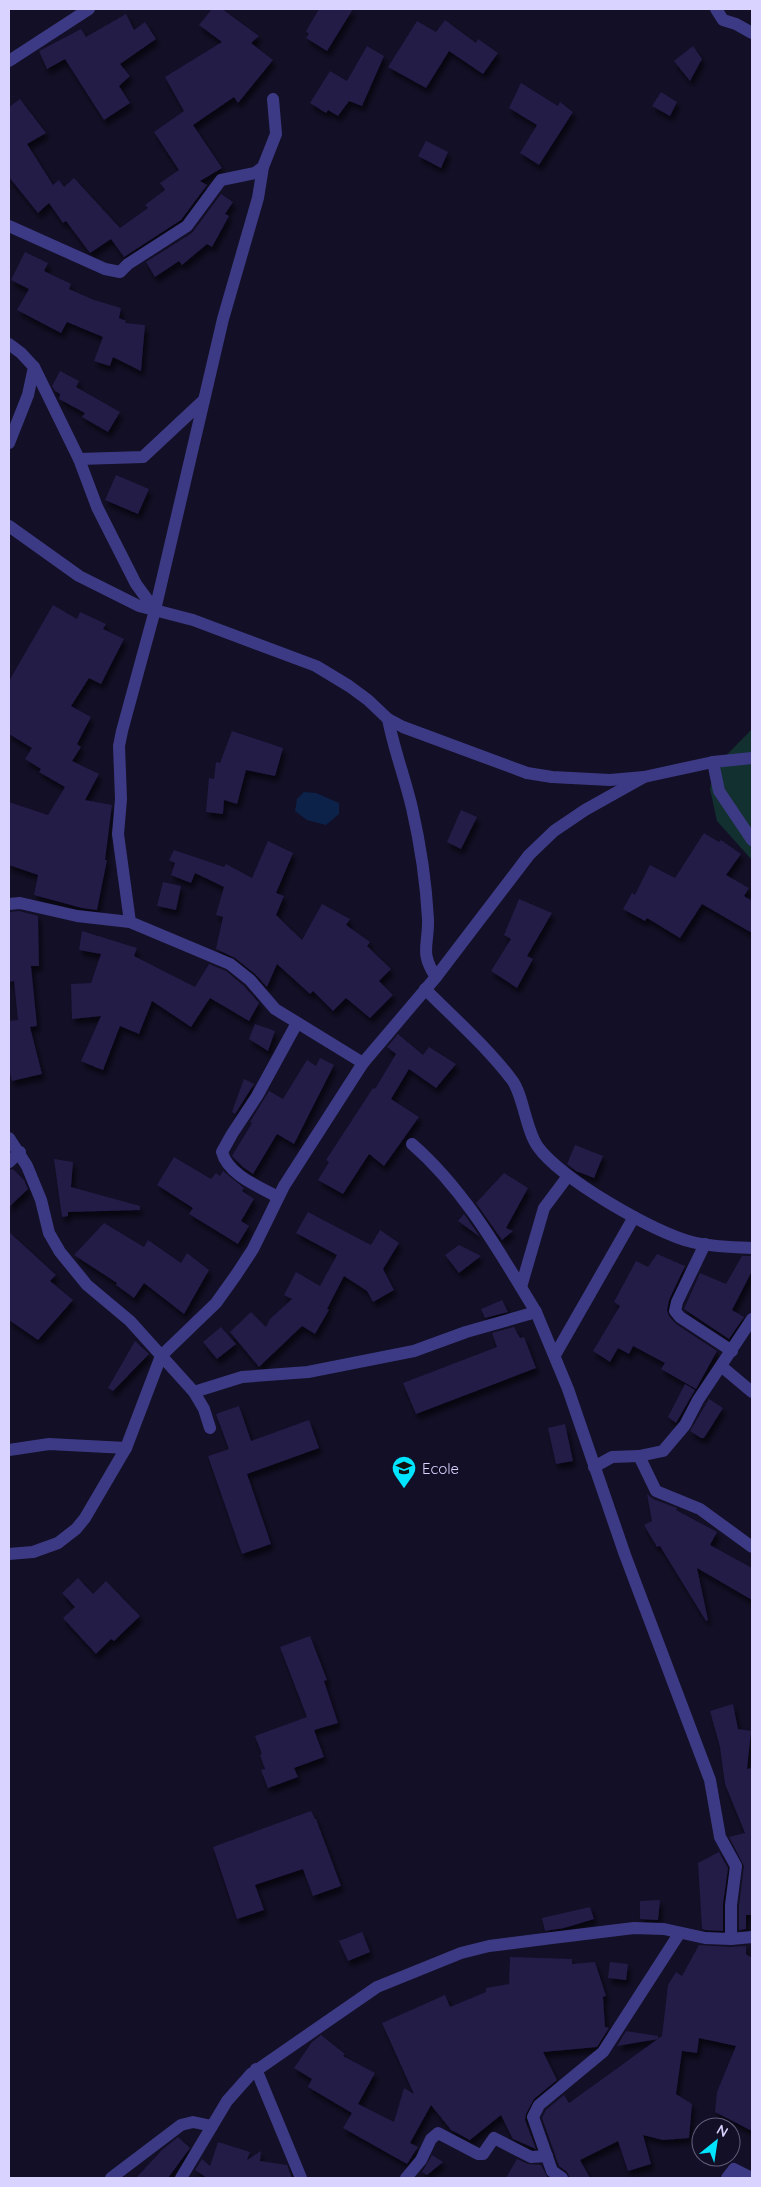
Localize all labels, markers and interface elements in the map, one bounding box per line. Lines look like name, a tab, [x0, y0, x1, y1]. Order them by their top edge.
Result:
school or university icon: Ecole	[391, 1455, 417, 1489]
place label: Ecole	[422, 1459, 459, 1478]
north arrow	[691, 2117, 741, 2167]
text: N	[714, 2120, 731, 2141]

